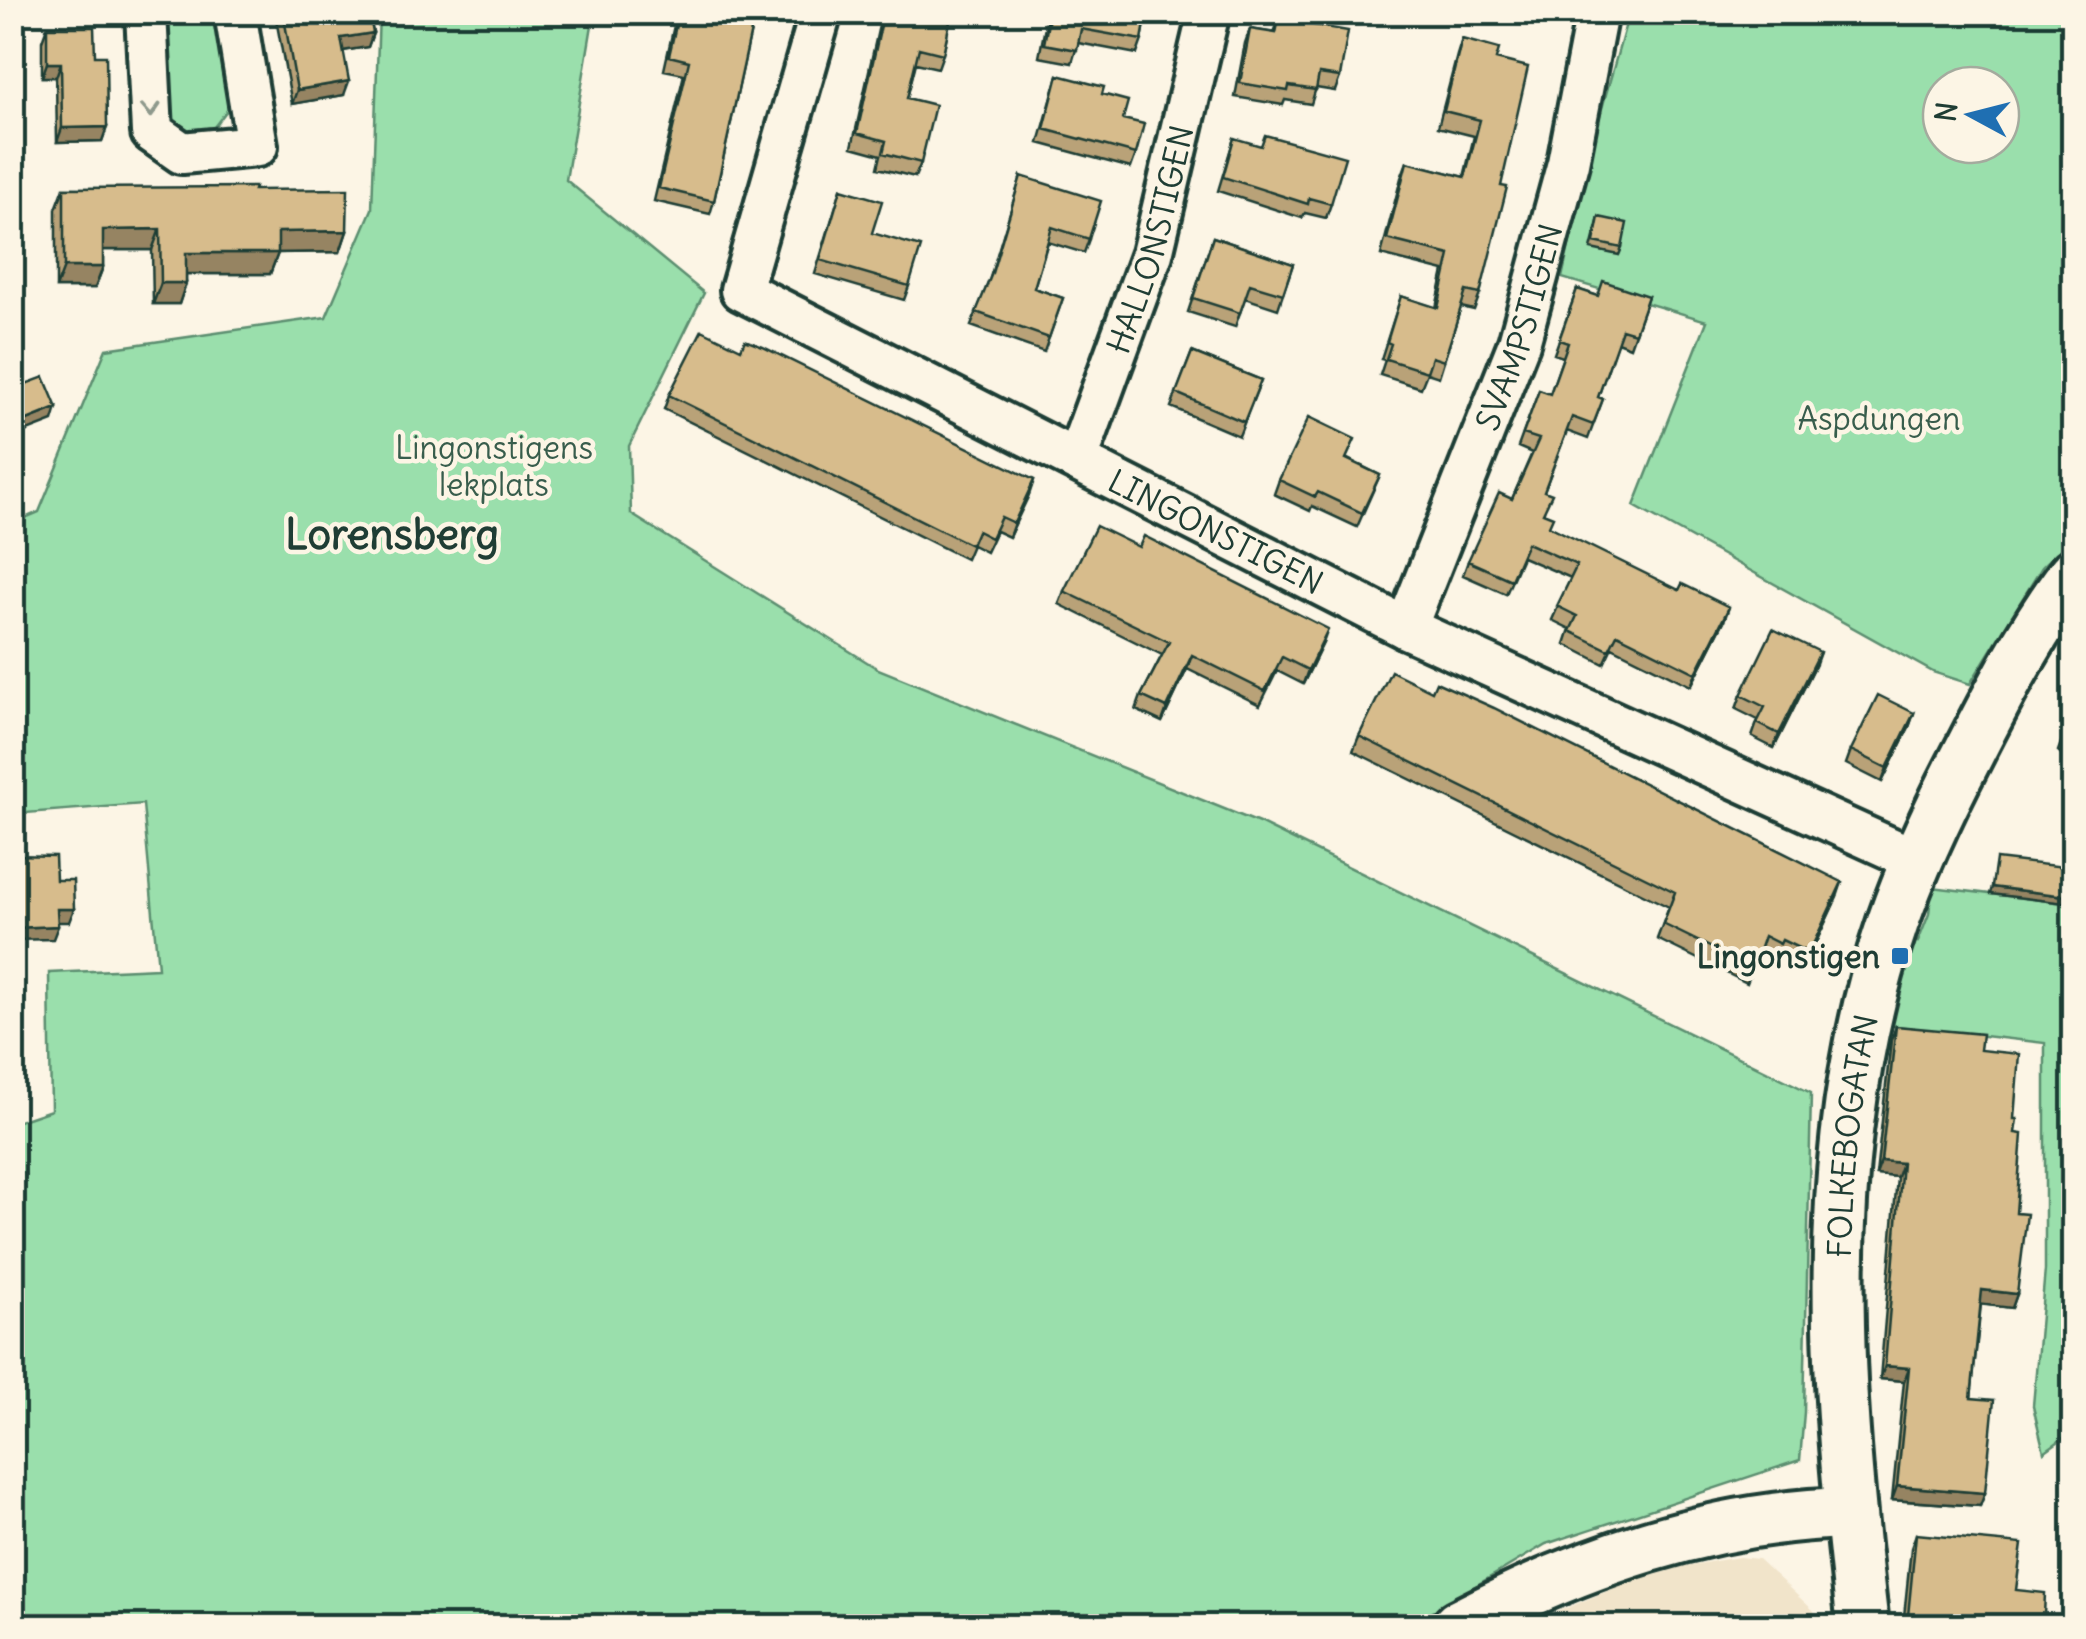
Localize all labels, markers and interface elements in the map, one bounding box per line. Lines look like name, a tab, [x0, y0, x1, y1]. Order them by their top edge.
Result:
north arrow	[1921, 65, 2021, 165]
text: N	[1927, 100, 1965, 124]
one-way arrow	[140, 102, 161, 118]
street label: HALLONSTIGEN	[1097, 121, 1202, 359]
street label: SVAMPSTIGEN	[1466, 219, 1571, 436]
park label: Aspdungen	[1797, 398, 1961, 439]
park label: Lingonstigens lekplats	[395, 427, 593, 505]
street label: LINGONSTIGEN	[1102, 460, 1330, 603]
district label: Lorensberg	[285, 508, 499, 560]
place label: Lingonstigen	[1696, 936, 1880, 977]
marker: Lingonstigen	[1889, 945, 1911, 967]
street label: FOLKEBOGATAN	[1818, 1010, 1887, 1258]

